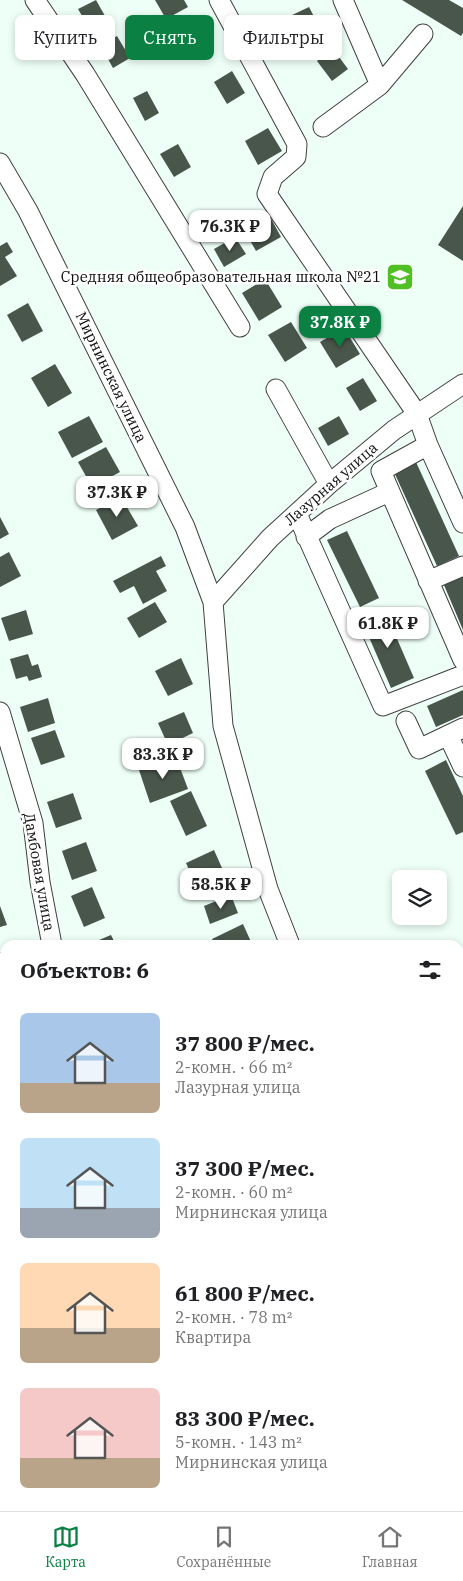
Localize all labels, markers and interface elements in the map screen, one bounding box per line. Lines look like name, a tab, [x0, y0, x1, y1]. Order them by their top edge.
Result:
chip: Купить	[15, 15, 115, 60]
chip: Снять	[125, 15, 214, 60]
chip: Фильтры	[224, 15, 342, 60]
pin: 76.3K ₽	[184, 210, 276, 252]
text: 76.3K ₽	[200, 216, 260, 236]
school or university icon: Средняя общеобразовательная школа №21	[385, 262, 415, 292]
place label: Средняя общеобразовательная школа №21	[61, 267, 381, 286]
pin: 37.8K ₽	[294, 306, 386, 348]
street label: Мирнинская улица	[72, 308, 151, 445]
text: 37.8K ₽	[310, 312, 370, 332]
street label: Лазурная улица	[280, 438, 381, 529]
pin: 37.3K ₽	[71, 476, 163, 518]
text: 37.3K ₽	[87, 482, 147, 502]
pin: 61.8K ₽	[342, 606, 434, 649]
text: 61.8K ₽	[358, 613, 418, 633]
pin: 83.3K ₽	[117, 738, 209, 780]
text: 83.3K ₽	[133, 744, 193, 764]
street label: Дамбовая улица	[20, 811, 59, 933]
pin: 58.5K ₽	[175, 868, 267, 910]
map controls	[392, 870, 447, 925]
button: layers	[392, 870, 447, 925]
text: 58.5K ₽	[191, 874, 251, 894]
text: Объектов: 6	[20, 956, 149, 984]
icon: filters	[416, 956, 444, 984]
text: 37 800 ₽/мес.	[175, 1029, 315, 1057]
icon: home	[60, 1033, 120, 1093]
text: 2-комн. · 66 m²	[175, 1057, 292, 1077]
text: Лазурная улица	[175, 1077, 300, 1097]
text: 37 300 ₽/мес.	[175, 1154, 315, 1182]
icon: home	[60, 1158, 120, 1218]
text: 2-комн. · 60 m²	[175, 1182, 292, 1202]
text: Мирнинская улица	[175, 1202, 328, 1222]
text: 61 800 ₽/мес.	[175, 1279, 315, 1307]
icon: home	[60, 1283, 120, 1343]
text: 2-комн. · 78 m²	[175, 1307, 292, 1327]
text: Квартира	[175, 1327, 251, 1347]
text: 83 300 ₽/мес.	[175, 1404, 315, 1432]
icon: home	[60, 1408, 120, 1468]
text: 5-комн. · 143 m²	[175, 1432, 302, 1452]
text: Мирнинская улица	[175, 1452, 328, 1472]
tab: Карта	[45, 1523, 86, 1571]
tab: Сохранённые	[177, 1523, 271, 1571]
tab: Главная	[362, 1523, 418, 1571]

